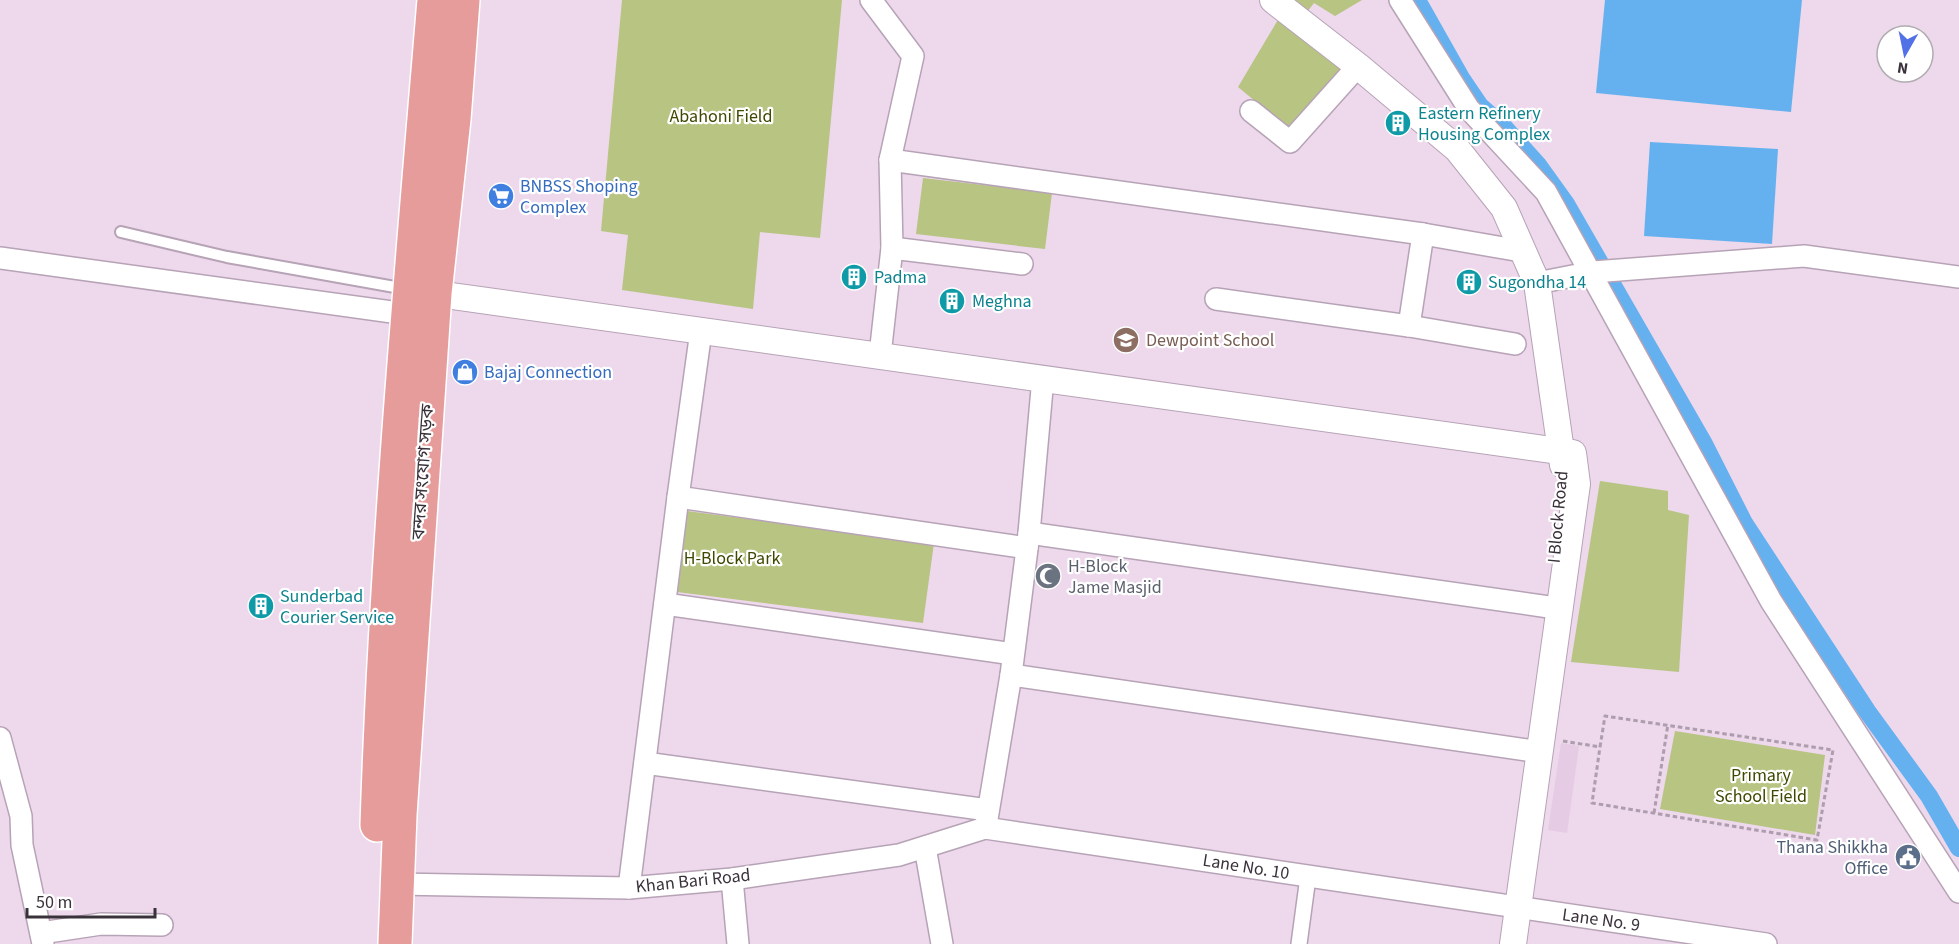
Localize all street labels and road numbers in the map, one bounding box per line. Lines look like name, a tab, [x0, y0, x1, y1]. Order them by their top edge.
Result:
street label: বন্দর সংযোগ সড়ক	[406, 403, 440, 542]
street label: I Block Road	[1542, 470, 1574, 564]
street label: Lane No. 10	[1201, 848, 1291, 886]
street label: Khan Bari Road	[634, 863, 752, 899]
street label: Lane No. 9	[1560, 902, 1642, 938]

